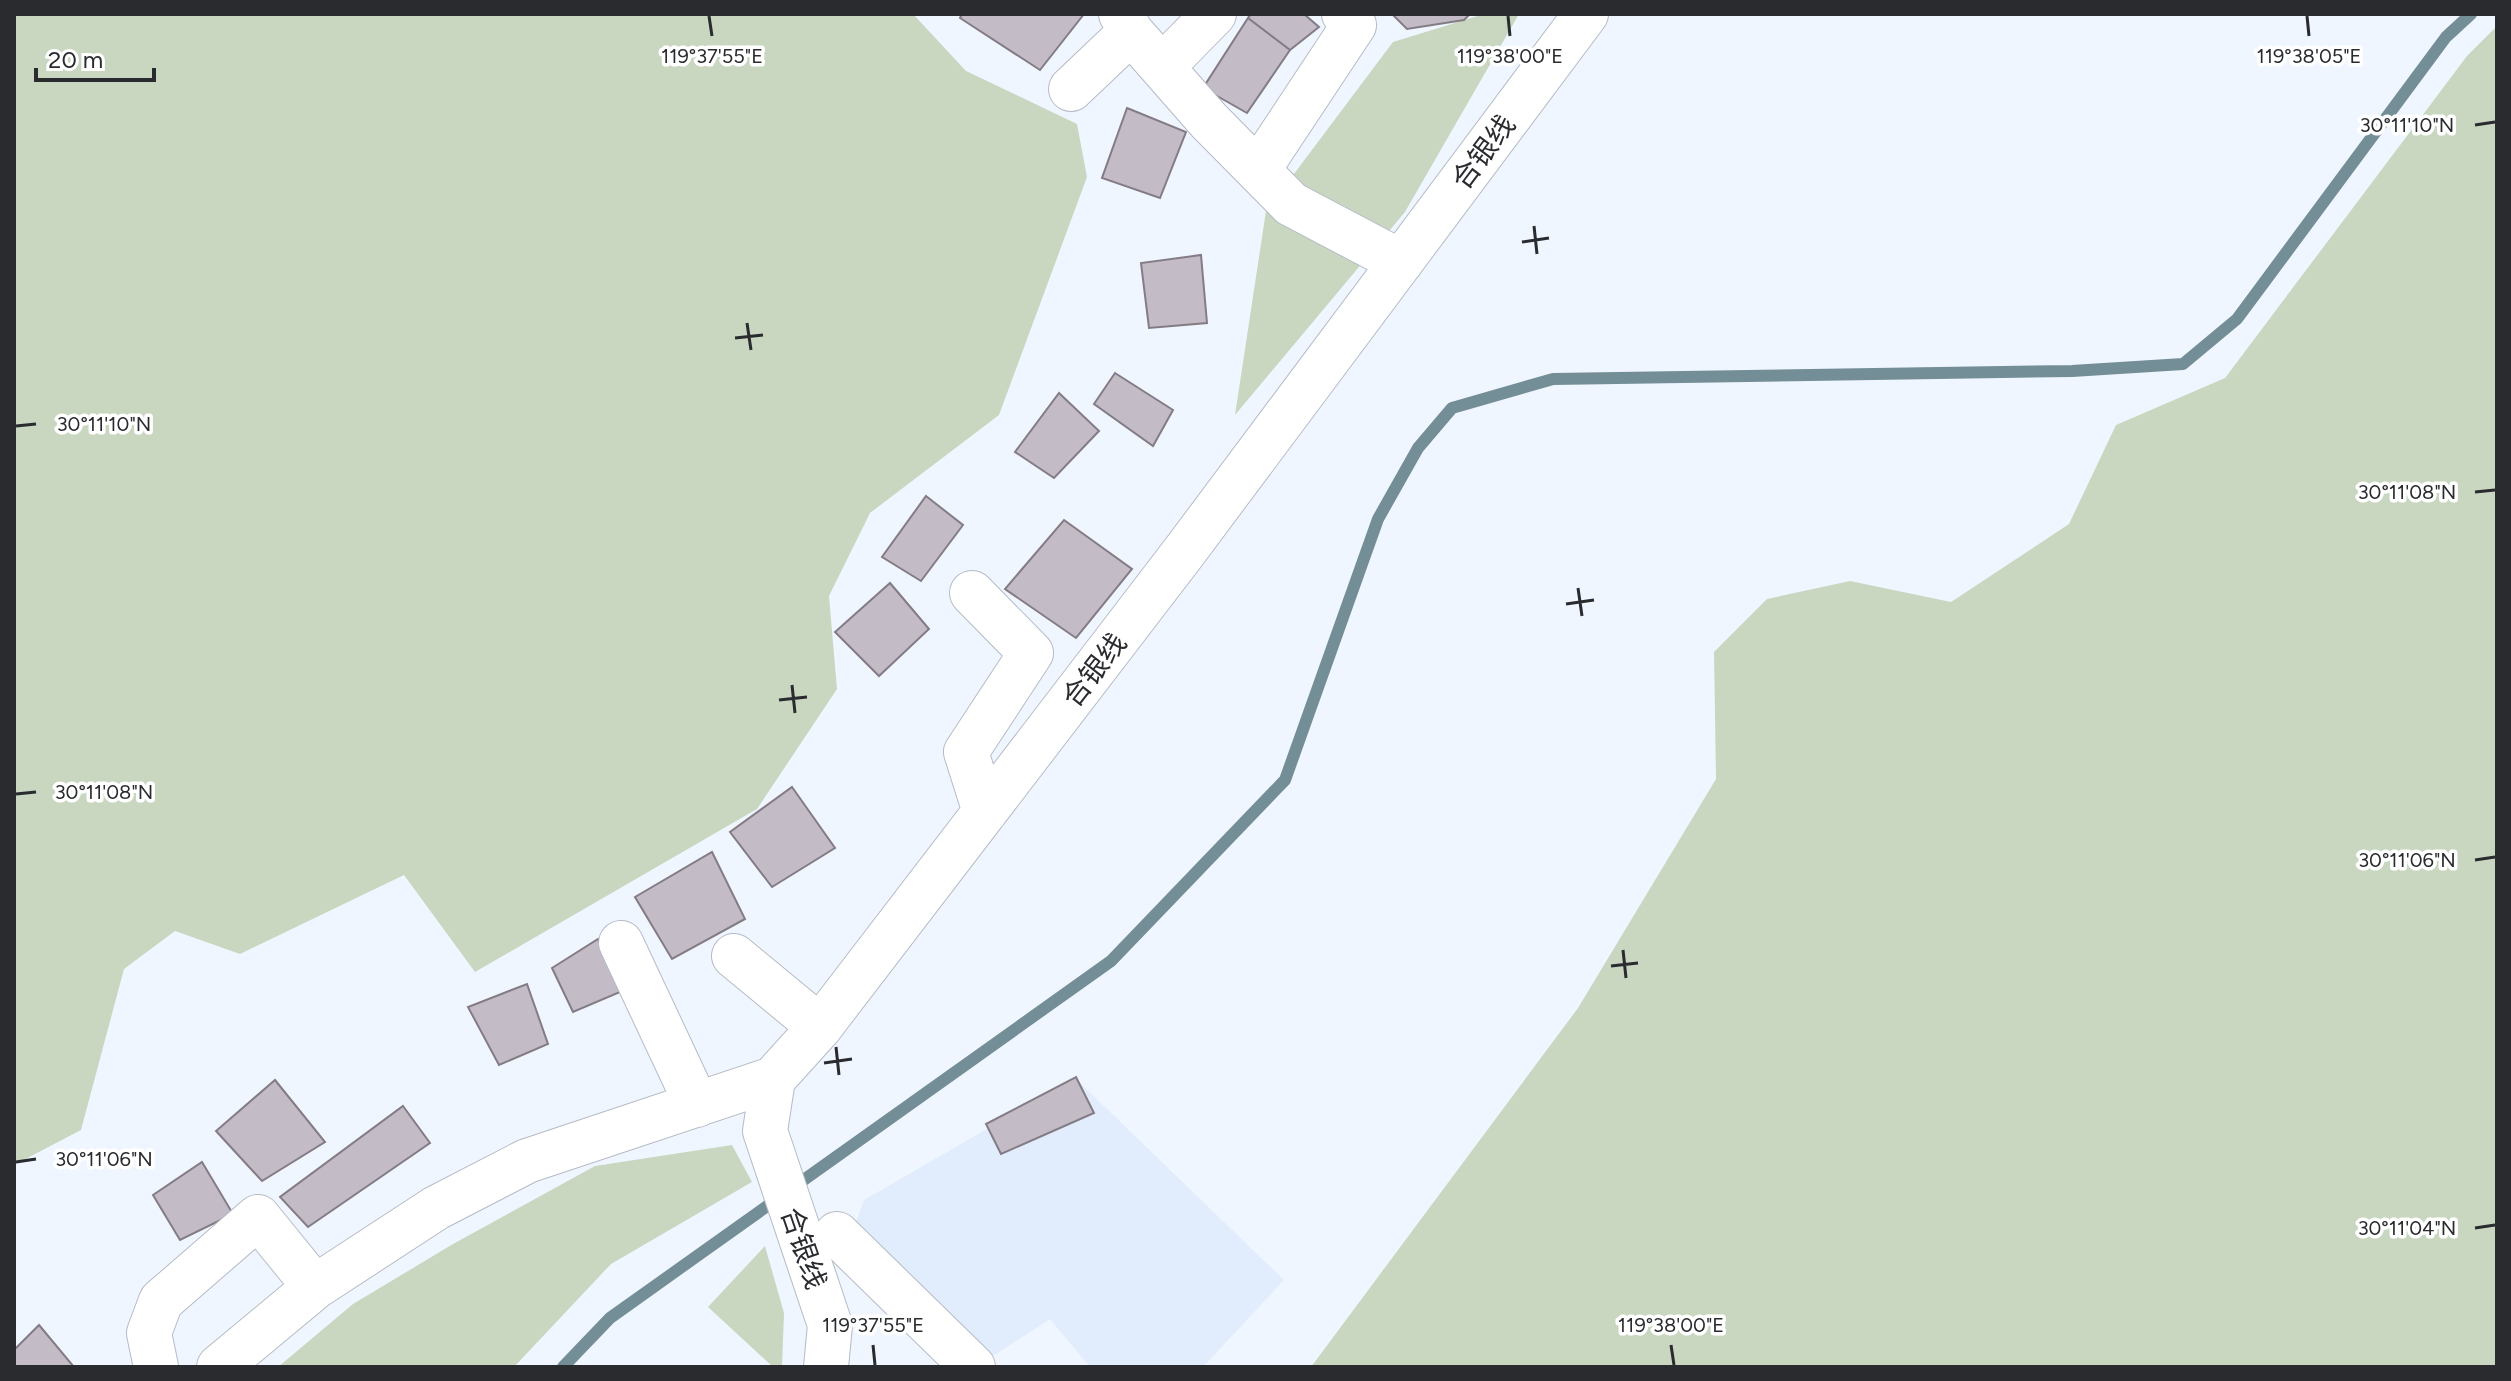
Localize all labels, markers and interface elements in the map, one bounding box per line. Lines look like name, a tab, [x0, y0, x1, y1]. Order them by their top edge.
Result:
scale bar	[36, 32, 154, 82]
text: 119°37'55"E	[661, 44, 763, 68]
text: 119°38'00"E	[1457, 44, 1563, 68]
text: 119°38'05"E	[2257, 44, 2361, 68]
text: 20 m	[48, 45, 103, 74]
street label: 合银线	[1444, 108, 1522, 196]
text: 30°11'10"N	[2360, 113, 2454, 137]
text: 30°11'10"N	[57, 412, 151, 436]
text: 30°11'08"N	[2358, 480, 2456, 504]
street label: 合银线	[1055, 626, 1133, 714]
text: 30°11'08"N	[55, 780, 153, 804]
text: 30°11'06"N	[2358, 848, 2456, 872]
text: 30°11'06"N	[55, 1147, 153, 1171]
street label: 合银线	[774, 1203, 834, 1293]
text: 30°11'04"N	[2358, 1216, 2456, 1240]
text: 119°37'55"E	[822, 1313, 924, 1337]
text: 119°38'00"E	[1618, 1313, 1724, 1337]

